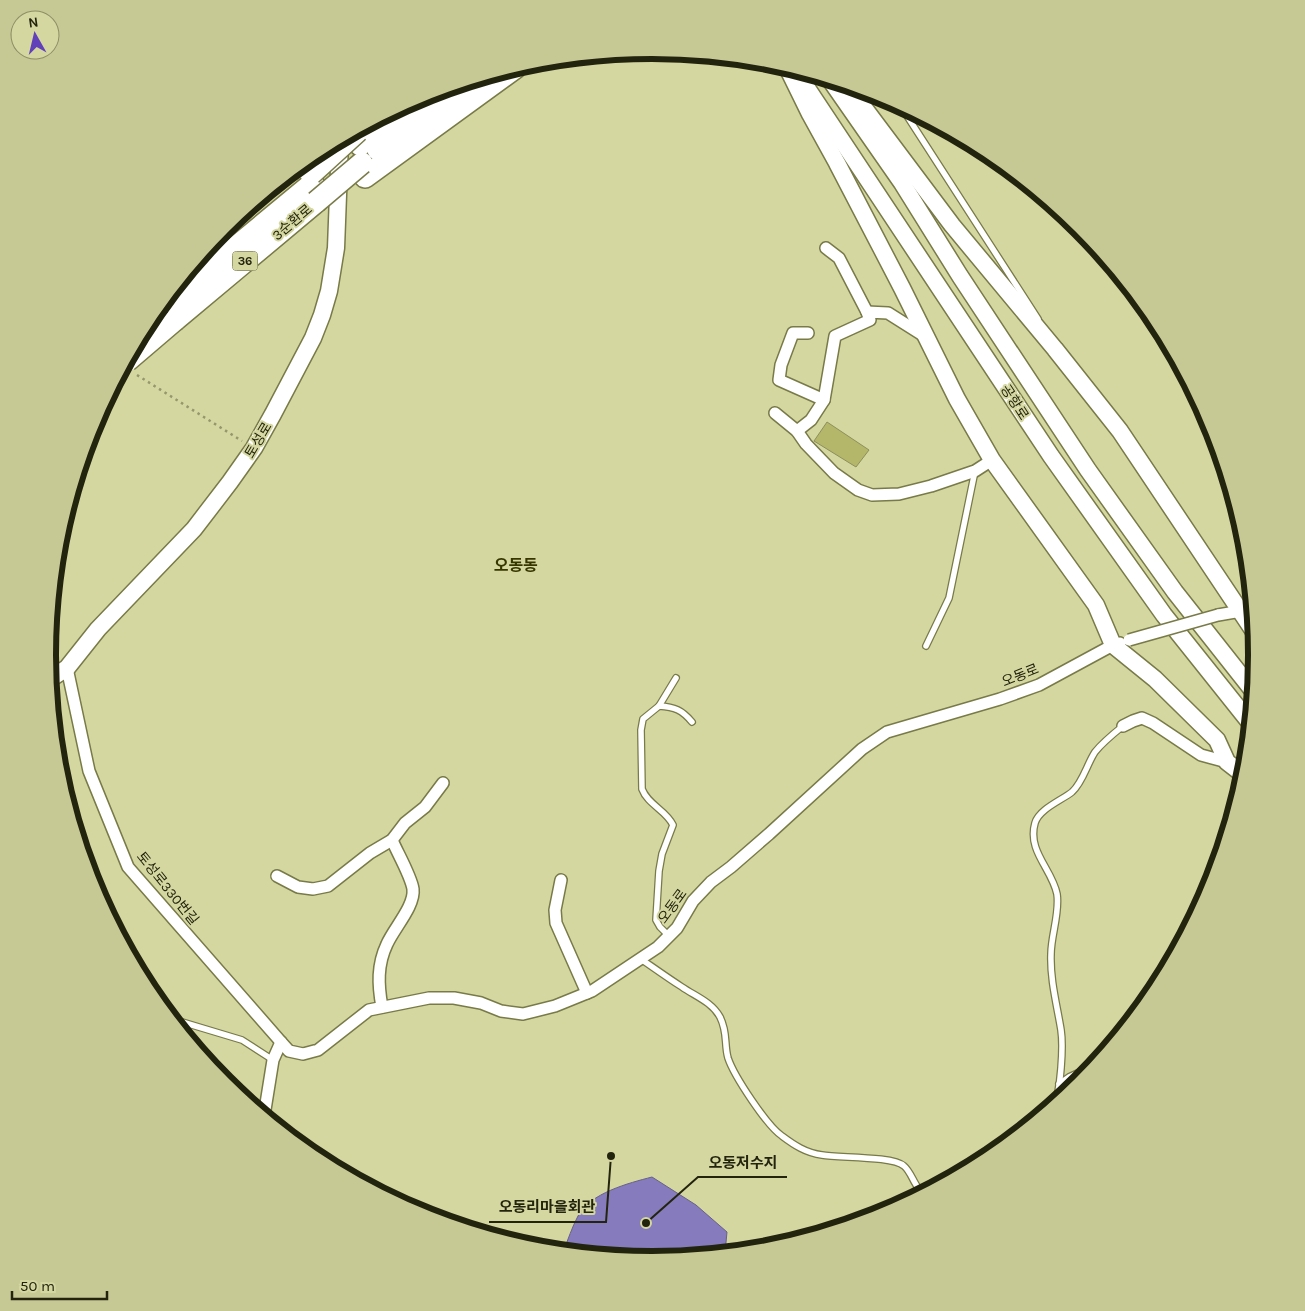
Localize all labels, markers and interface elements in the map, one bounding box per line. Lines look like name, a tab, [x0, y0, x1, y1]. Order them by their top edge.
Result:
north arrow	[10, 10, 60, 60]
text: N	[27, 14, 39, 32]
street label: 3순환로	[269, 201, 316, 244]
road number: 36	[232, 252, 258, 270]
street label: 공항로	[997, 381, 1032, 423]
street label: 토성로	[241, 419, 276, 461]
district label: 오동동	[494, 556, 538, 575]
street label: 오동로	[999, 660, 1041, 691]
street label: 토성로330번길	[133, 848, 202, 928]
street label: 오동로	[654, 886, 691, 927]
callout: 오동저수지	[698, 1147, 787, 1177]
text: 오동저수지	[708, 1154, 778, 1172]
callout: 오동리마을회관	[489, 1192, 606, 1222]
text: 오동리마을회관	[499, 1198, 595, 1216]
scale bar	[12, 1268, 108, 1300]
text: 50 m	[20, 1277, 55, 1295]

